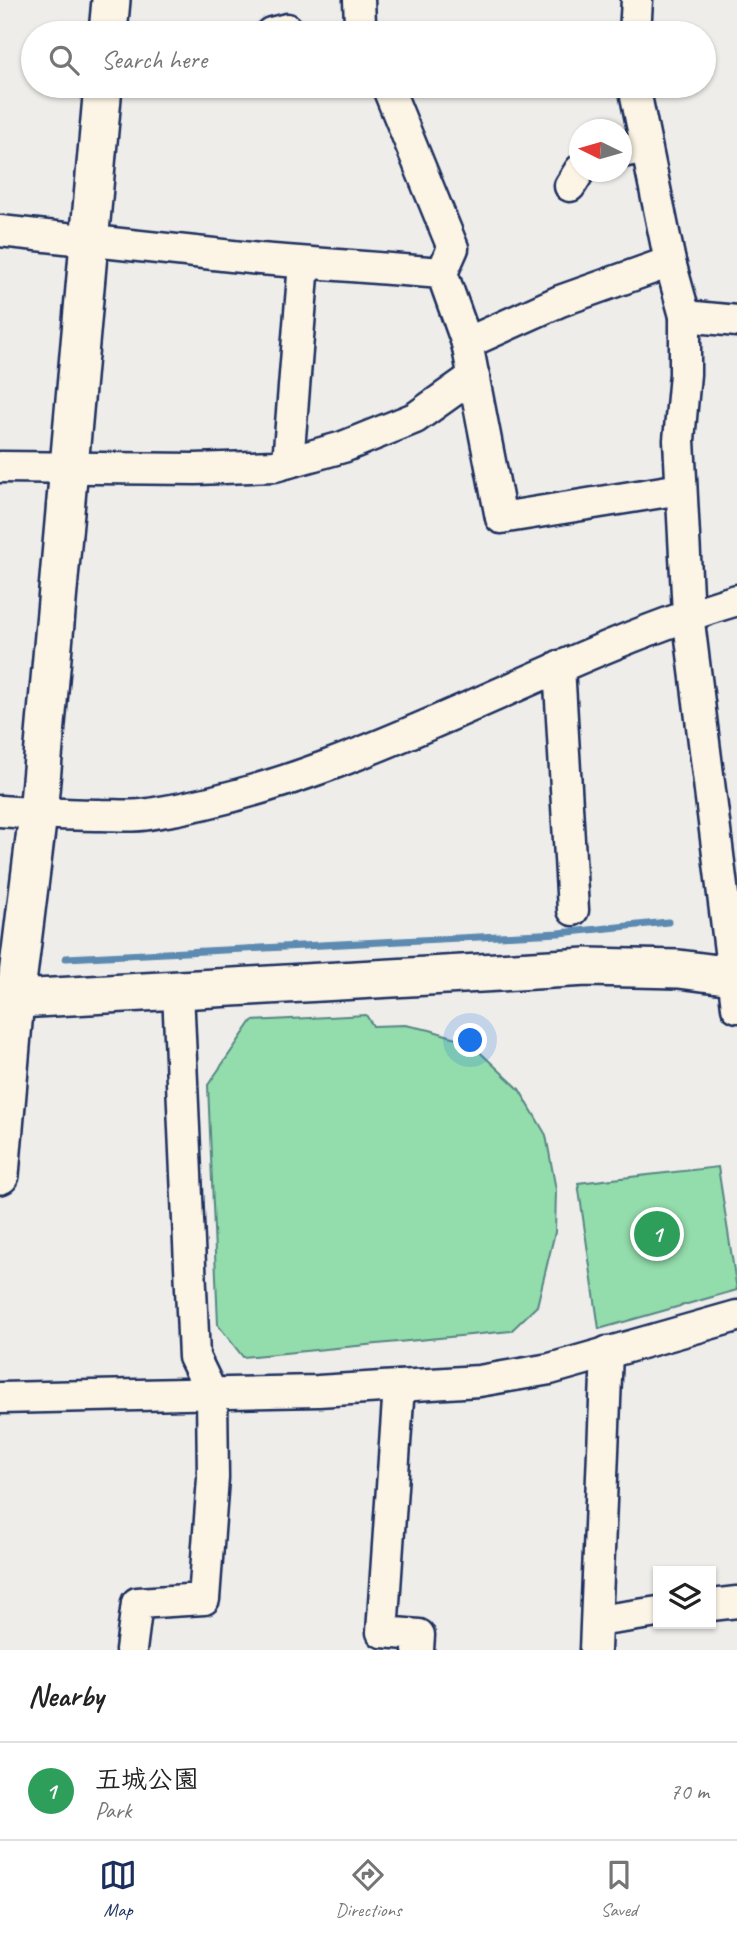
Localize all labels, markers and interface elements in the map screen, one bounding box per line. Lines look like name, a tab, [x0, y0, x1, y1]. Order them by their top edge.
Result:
search box	[21, 21, 716, 98]
icon: search	[45, 41, 83, 79]
text: Search here	[101, 43, 207, 76]
north arrow	[569, 119, 632, 182]
your location	[453, 1023, 487, 1057]
pin: 1	[634, 1208, 680, 1260]
map controls	[653, 1566, 716, 1629]
button: layers	[653, 1566, 716, 1629]
text: Nearby	[28, 1677, 104, 1715]
text: 五城公園	[95, 1763, 199, 1796]
text: 1	[46, 1777, 56, 1806]
text: 70 m	[670, 1777, 709, 1806]
text: Park	[95, 1796, 131, 1825]
tab: Map	[99, 1856, 137, 1922]
tab: Directions	[335, 1856, 402, 1922]
tab: Saved	[600, 1856, 638, 1922]

